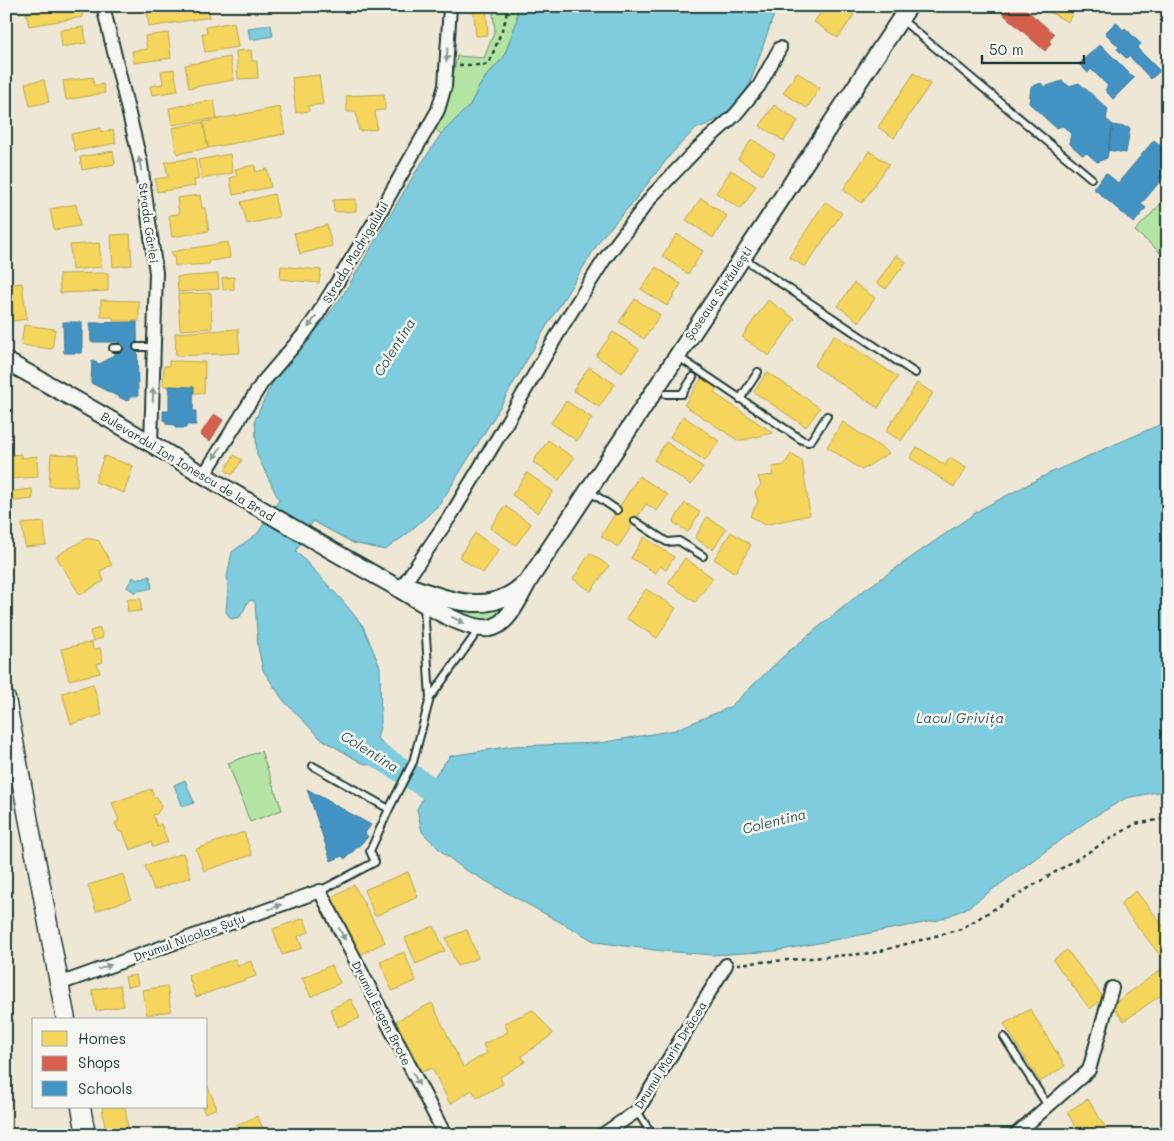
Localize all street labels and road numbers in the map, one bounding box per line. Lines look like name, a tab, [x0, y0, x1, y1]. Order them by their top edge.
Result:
street label: Strada Gârlei	[135, 182, 163, 264]
street label: Strada Madrigalului	[318, 198, 392, 306]
street label: Șoseaua Străulești	[681, 243, 756, 344]
street label: Bulevardul Ion Ionescu de la Brad	[98, 408, 278, 524]
street label: Drumul Nicolae Șuțu	[131, 909, 247, 966]
street label: Drumul Eugen Brote	[349, 958, 415, 1068]
street label: Drumul Marin Drăcea	[630, 998, 710, 1112]

